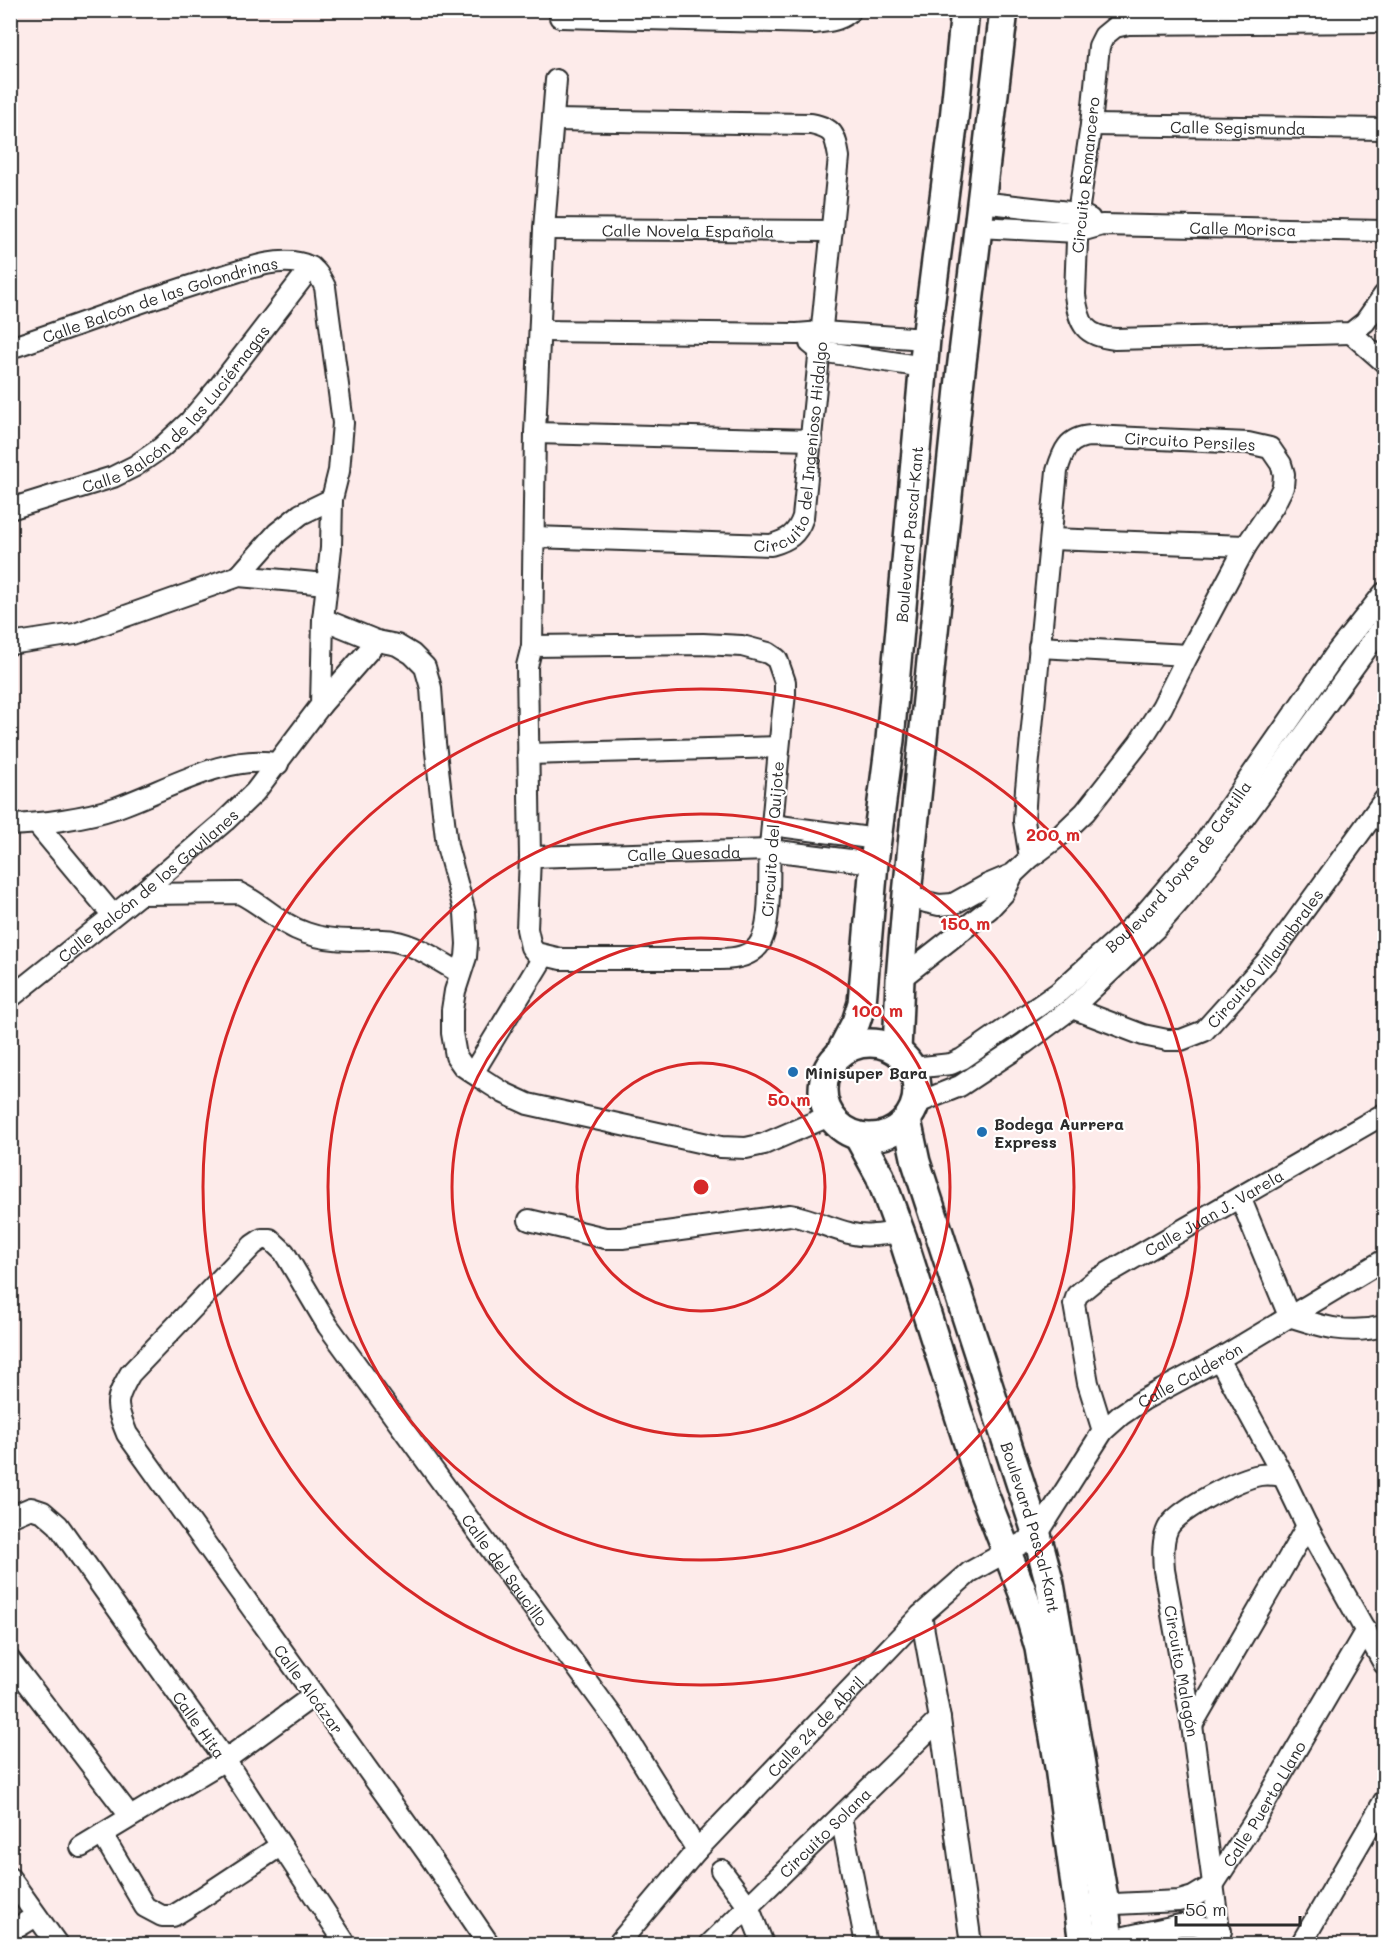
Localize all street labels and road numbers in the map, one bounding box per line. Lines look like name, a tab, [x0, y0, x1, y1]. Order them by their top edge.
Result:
street label: Circuito Romancero	[1066, 96, 1104, 254]
street label: Calle Segismunda	[1170, 116, 1306, 138]
street label: Calle Morisca	[1189, 216, 1297, 240]
street label: Calle Novela Española	[602, 219, 774, 241]
street label: Calle Balcón de las Golondrinas	[39, 252, 279, 347]
street label: Calle Balcón de las Luciérnagas	[79, 320, 273, 497]
street label: Circuito del Ingenioso Hidalgo	[753, 341, 831, 555]
street label: Circuito Persiles	[1124, 427, 1256, 455]
street label: Boulevard Pascal-Kant	[890, 445, 927, 623]
street label: Circuito del Quijote	[756, 760, 788, 918]
street label: Boulevard Joyas de Castilla	[1100, 776, 1255, 956]
street label: Calle Balcón de los Gavilanes	[53, 804, 242, 966]
street label: Calle Quesada	[627, 840, 741, 865]
street label: Circuito Villaumbrales	[1201, 884, 1327, 1032]
street label: Calle Juan J. Varela	[1140, 1164, 1287, 1260]
street label: Calle Calderón	[1133, 1337, 1246, 1412]
street label: Boulevard Pascal-Kant	[997, 1439, 1065, 1614]
street label: Calle del Saucillo	[458, 1509, 553, 1629]
street label: Circuito Malagón	[1160, 1603, 1204, 1739]
street label: Calle Alcázar	[269, 1640, 349, 1738]
street label: Calle 24 de Abril	[762, 1671, 868, 1781]
street label: Calle Hita	[169, 1687, 231, 1762]
street label: Calle Puerto Llano	[1217, 1737, 1310, 1870]
street label: Circuito Solana	[774, 1782, 875, 1882]

